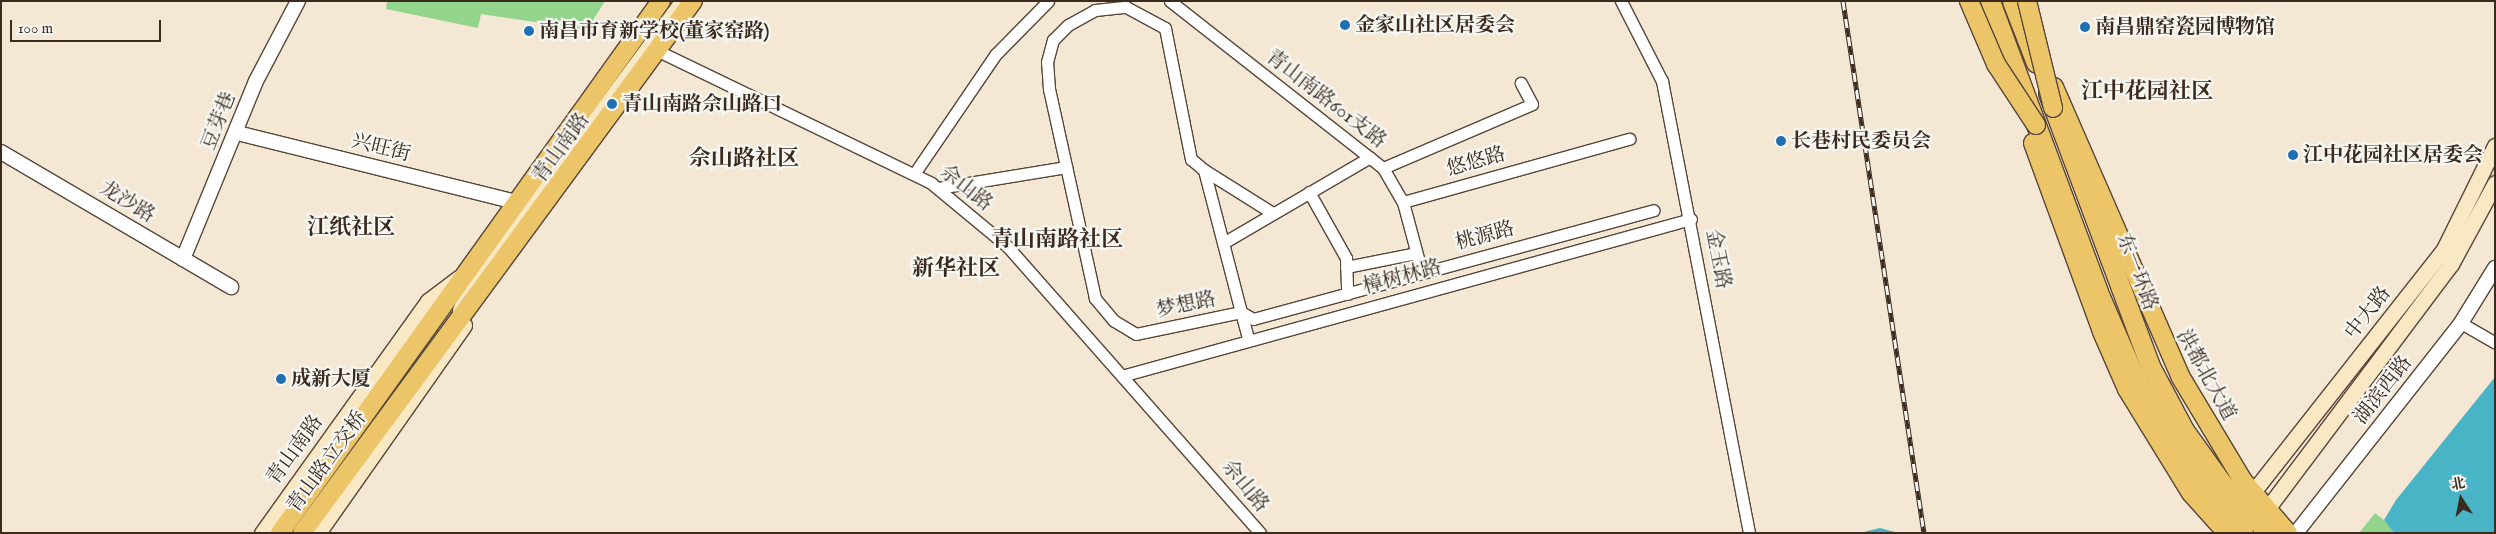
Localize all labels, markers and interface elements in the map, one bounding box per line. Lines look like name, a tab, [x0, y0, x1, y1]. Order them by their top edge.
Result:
scale bar	[12, 10, 164, 42]
place label: 金家山社区居委会	[1355, 13, 1515, 37]
place label: 南昌鼎窑瓷园博物馆	[2095, 15, 2275, 39]
text: 100 m	[18, 19, 53, 38]
place label: 南昌市育新学校(董家窑路)	[539, 19, 769, 43]
marker: 金家山社区居委会	[1339, 19, 1351, 31]
marker: 南昌鼎窑瓷园博物馆	[2079, 21, 2091, 33]
marker: 南昌市育新学校(董家窑路)	[523, 25, 535, 37]
street label: 青山南路601支路	[1261, 45, 1391, 153]
district label: 江中花园社区	[2081, 80, 2213, 106]
street label: 豆芽巷	[197, 89, 241, 153]
place label: 青山南路佘山路口	[622, 92, 782, 116]
marker: 青山南路佘山路口	[606, 98, 618, 110]
street label: 青山南路	[528, 109, 594, 187]
street label: 兴旺街	[349, 129, 413, 167]
place label: 长巷村民委员会	[1791, 129, 1931, 153]
marker: 长巷村民委员会	[1775, 135, 1787, 147]
street label: 悠悠路	[1444, 142, 1508, 182]
place label: 江中花园社区居委会	[2303, 143, 2483, 167]
district label: 佘山路社区	[689, 147, 799, 173]
marker: 江中花园社区居委会	[2287, 149, 2299, 161]
street label: 佘山路	[935, 160, 997, 216]
street label: 龙沙路	[95, 176, 159, 228]
district label: 江纸社区	[307, 216, 395, 242]
street label: 桃源路	[1453, 217, 1517, 255]
street label: 金玉路	[1700, 227, 1736, 291]
district label: 青山南路社区	[991, 228, 1123, 254]
street label: 东一环路	[2111, 230, 2163, 314]
street label: 樟树林路	[1360, 255, 1444, 299]
district label: 新华社区	[912, 257, 1000, 283]
street label: 中大路	[2340, 282, 2396, 344]
street label: 梦想路	[1154, 287, 1218, 323]
street label: 洪都北大道	[2171, 325, 2241, 425]
street label: 湖滨西路	[2349, 351, 2417, 429]
place label: 成新大厦	[291, 367, 371, 391]
marker: 成新大厦	[275, 373, 287, 385]
street label: 青山路立交桥	[282, 406, 372, 518]
street label: 青山南路	[262, 411, 328, 489]
street label: 佘山路	[1217, 455, 1273, 517]
north arrow	[2436, 474, 2486, 524]
text: 北	[2450, 474, 2467, 494]

